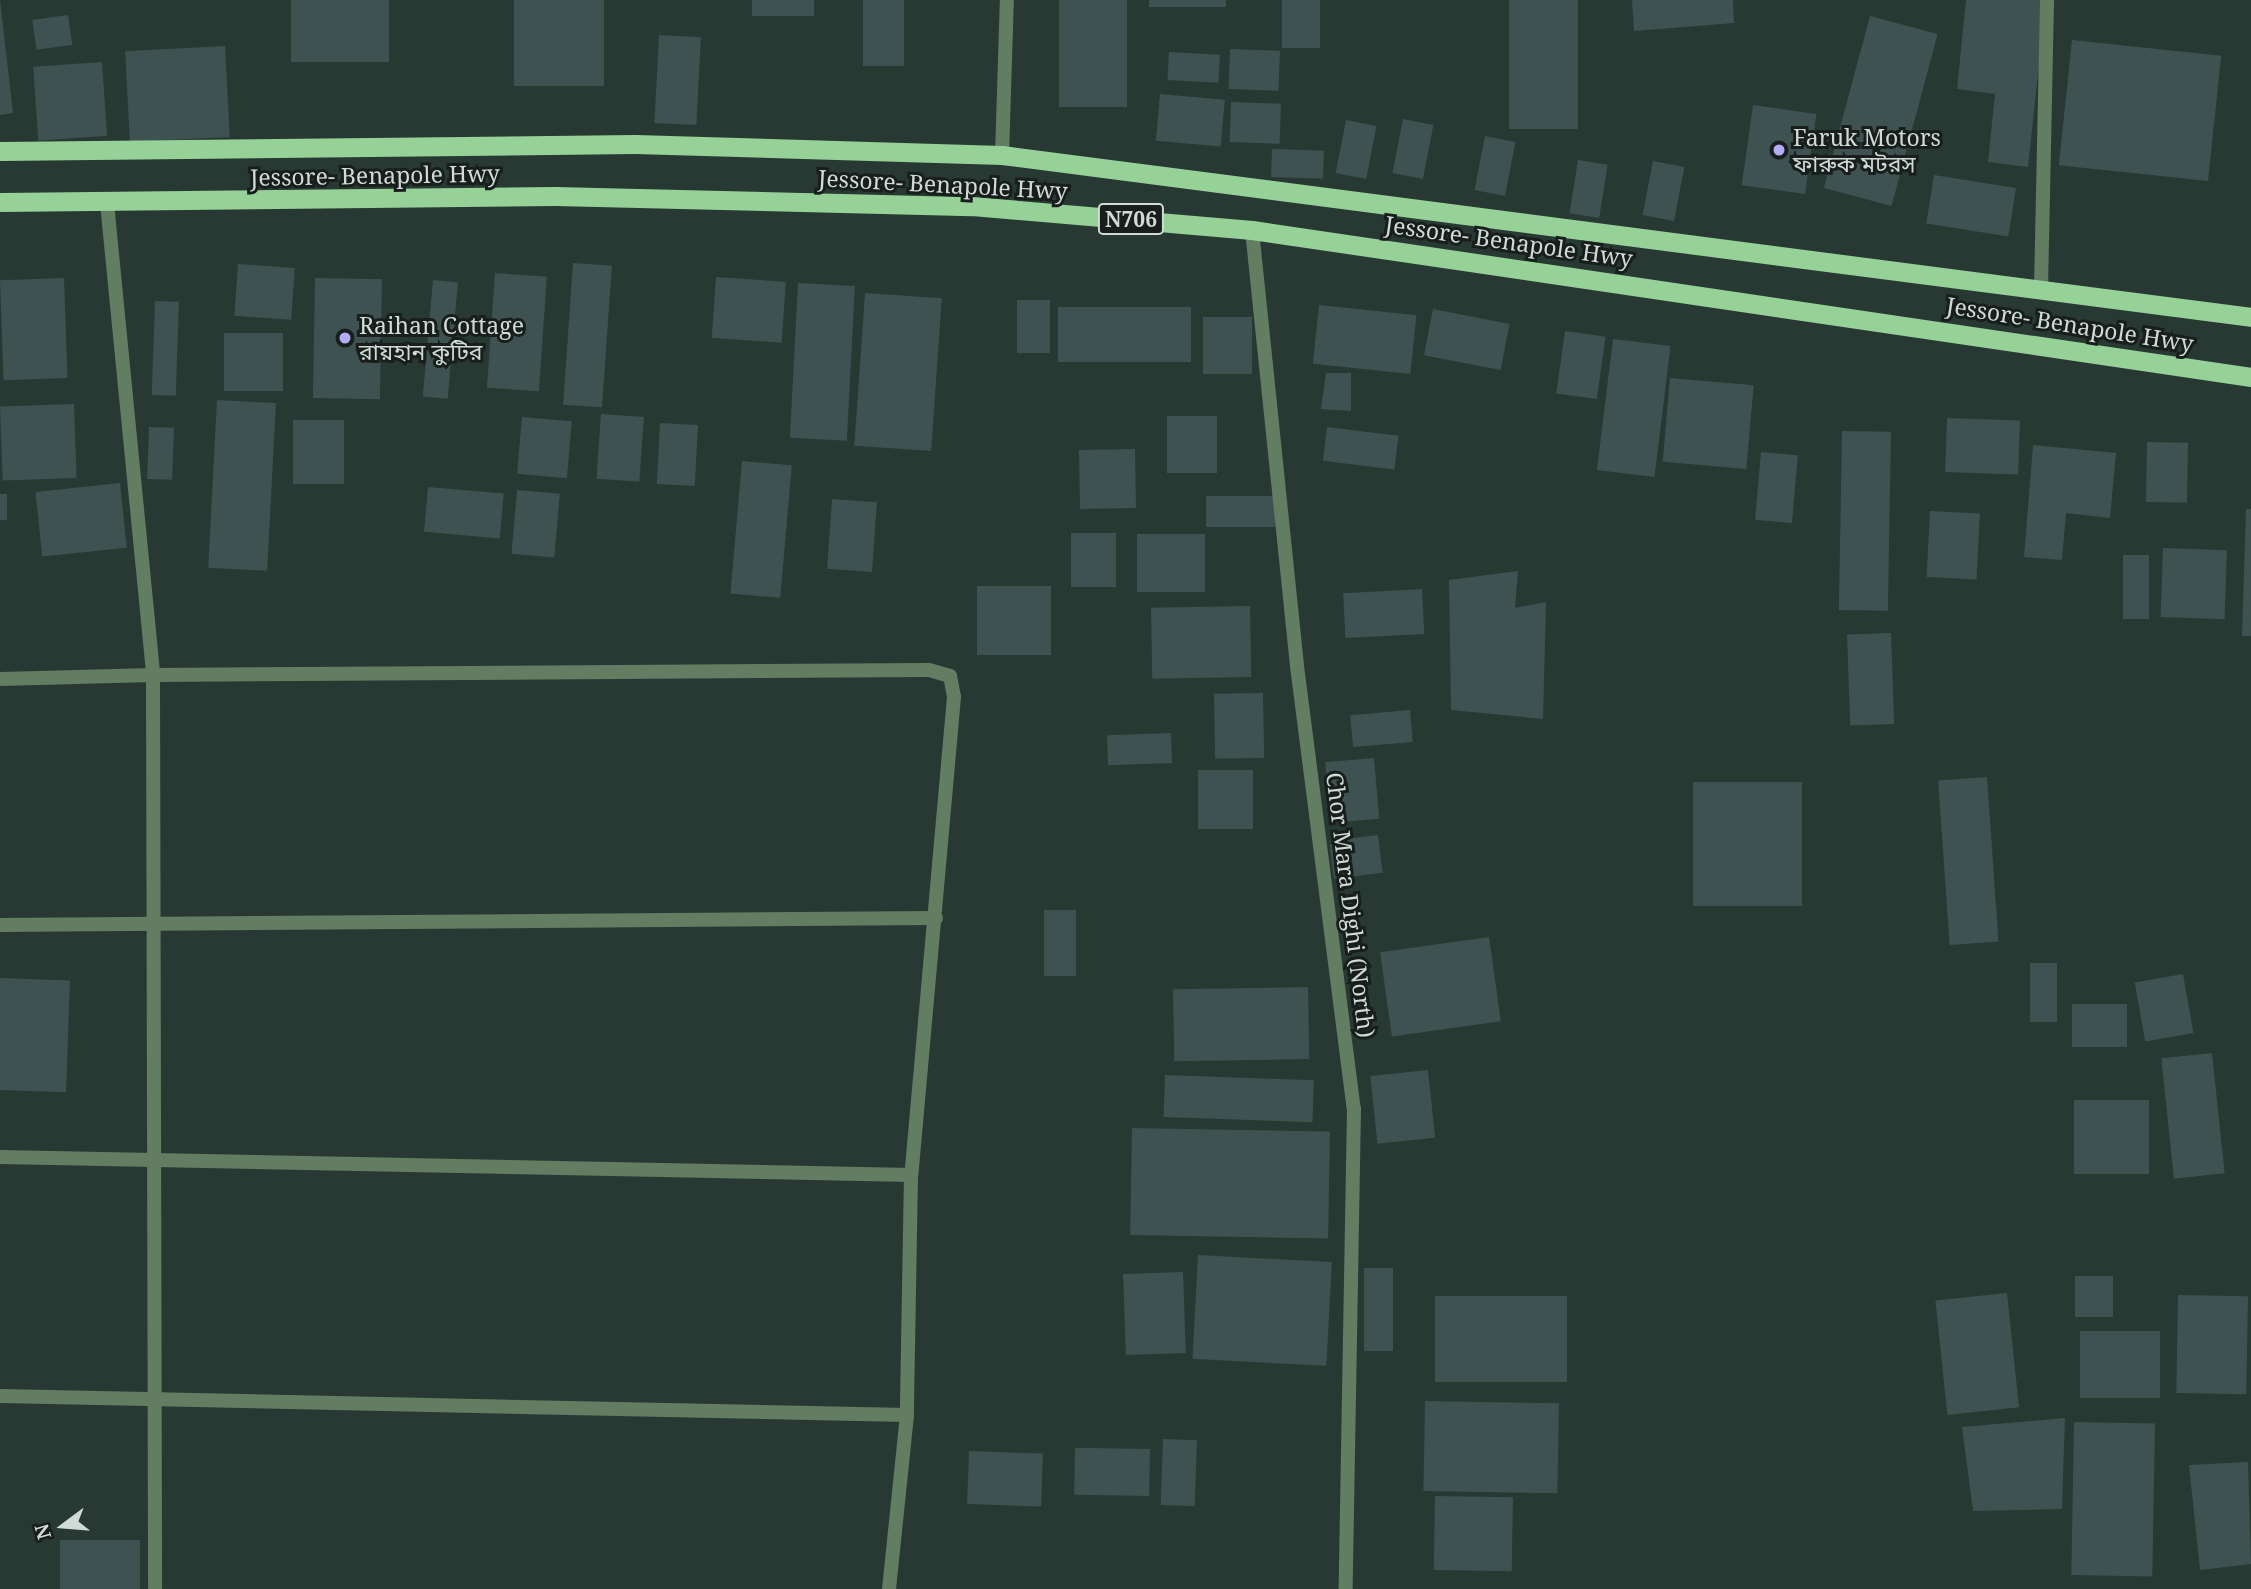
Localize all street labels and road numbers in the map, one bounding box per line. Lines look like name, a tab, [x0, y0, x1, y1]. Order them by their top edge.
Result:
street label: Jessore- Benapole Hwy	[250, 159, 500, 191]
street label: Jessore- Benapole Hwy	[818, 164, 1068, 204]
road number: N706	[1098, 202, 1164, 236]
street label: Jessore- Benapole Hwy	[1383, 210, 1635, 272]
street label: Jessore- Benapole Hwy	[1944, 291, 2196, 357]
street label: Chor Mara Dighi (North)	[1321, 771, 1381, 1039]

